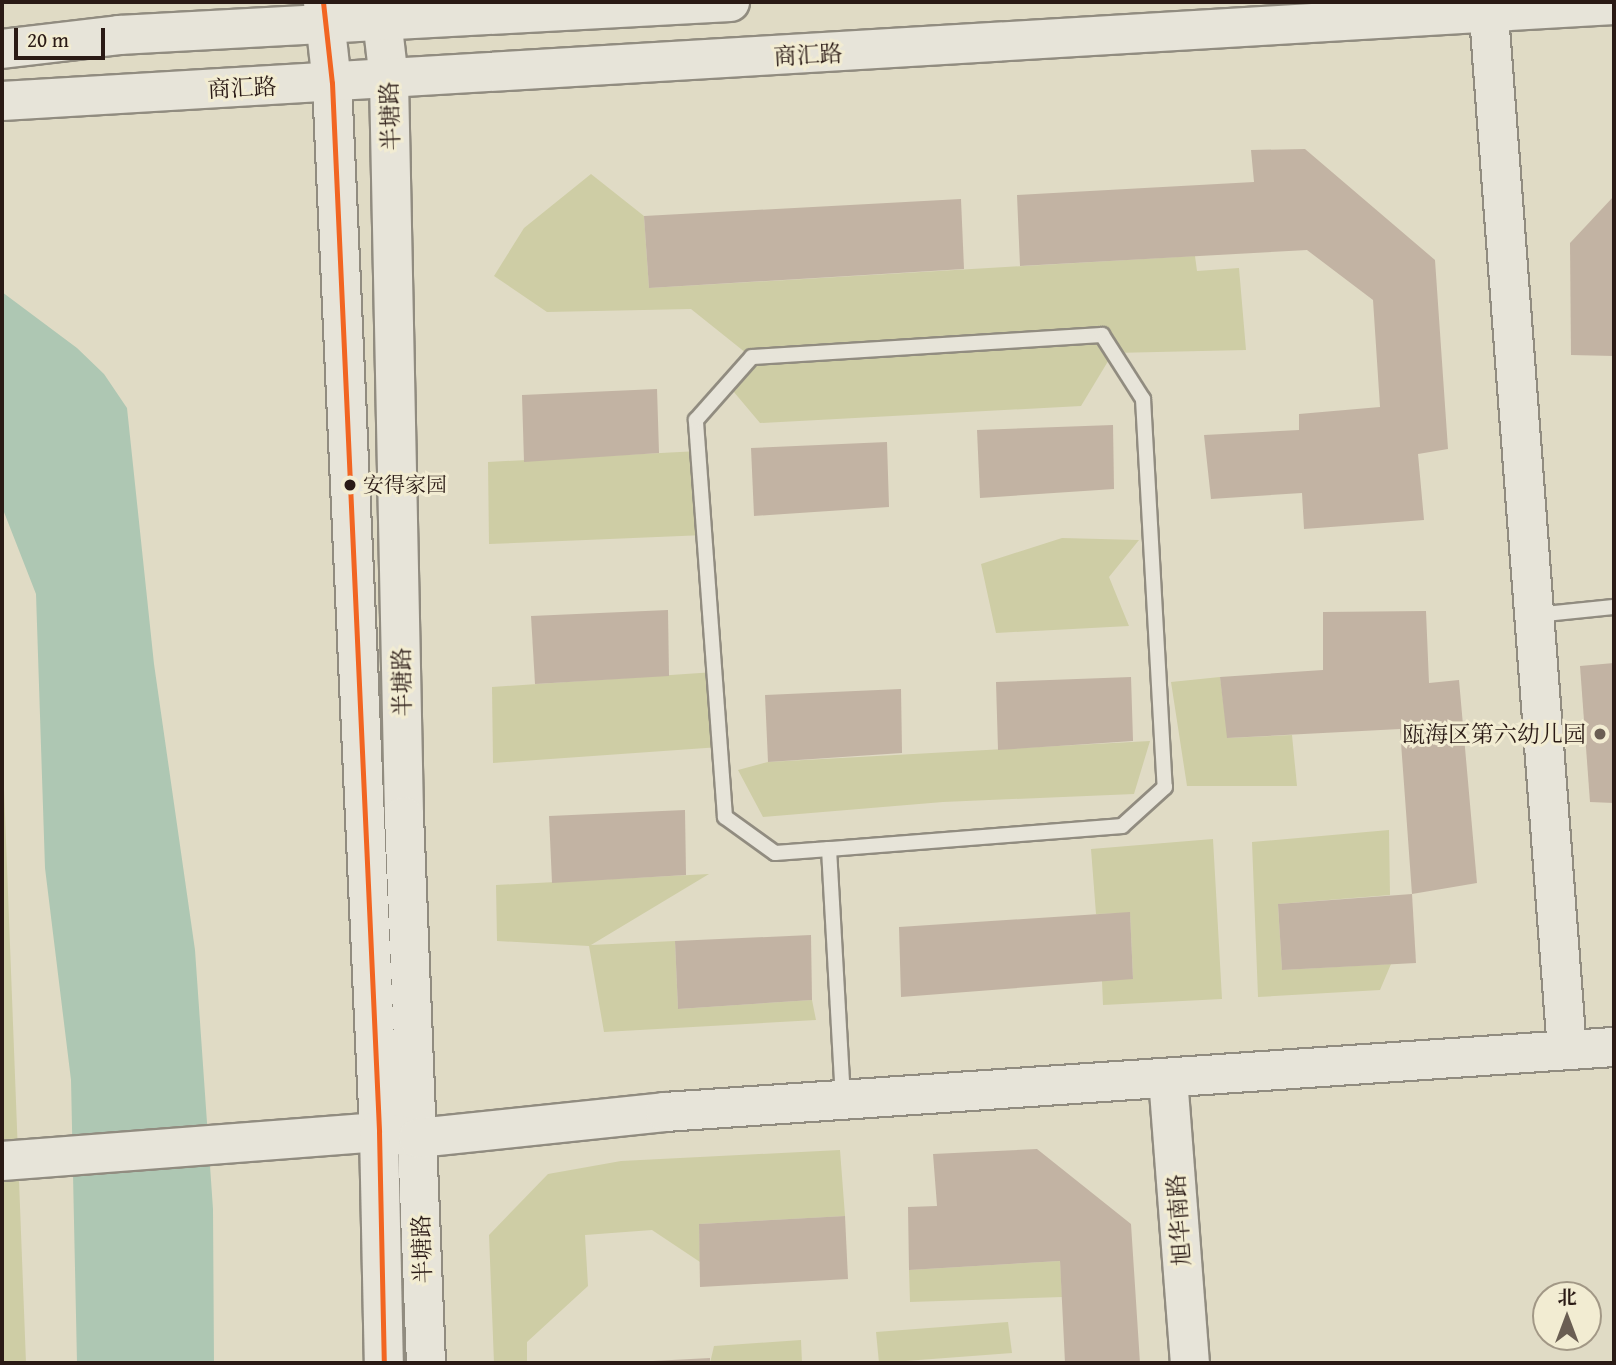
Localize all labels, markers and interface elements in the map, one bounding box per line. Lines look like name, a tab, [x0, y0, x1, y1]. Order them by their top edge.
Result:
scale bar	[18, 14, 108, 58]
text: 20 m	[27, 24, 69, 55]
street label: 商汇路	[773, 39, 843, 71]
street label: 商汇路	[207, 72, 277, 104]
street label: 半塘路	[375, 81, 405, 151]
place label: 安得家园	[363, 472, 447, 498]
marker: 安得家园	[343, 478, 357, 492]
street label: 半塘路	[388, 647, 416, 717]
place label: 瓯海区第六幼儿园	[1402, 720, 1586, 748]
marker: 瓯海区第六幼儿园	[1592, 726, 1608, 742]
street label: 旭华南路	[1162, 1173, 1196, 1267]
street label: 半塘路	[407, 1214, 437, 1284]
north arrow	[1532, 1281, 1602, 1351]
text: 北	[1557, 1283, 1577, 1311]

